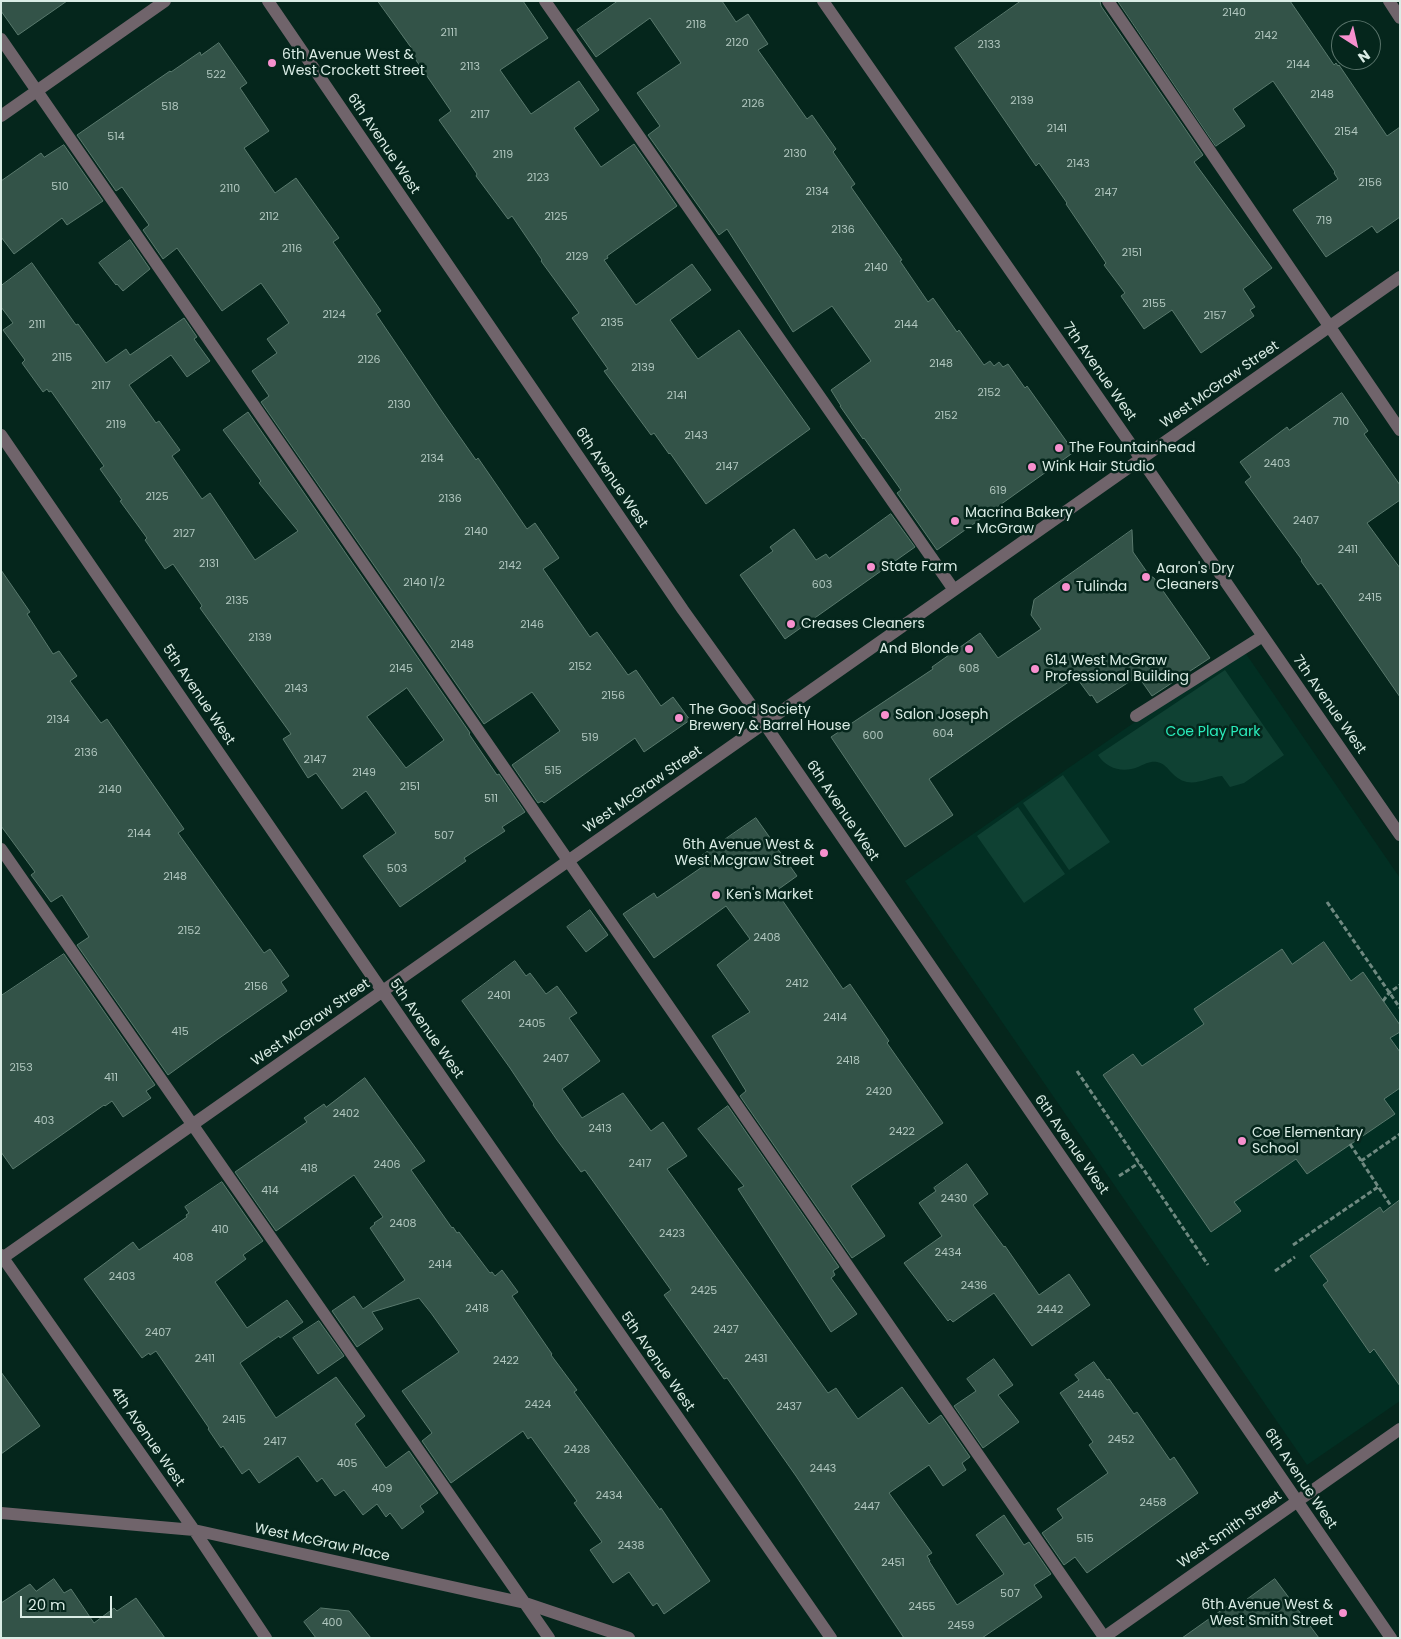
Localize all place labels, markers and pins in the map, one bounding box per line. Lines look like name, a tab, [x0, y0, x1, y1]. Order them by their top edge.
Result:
place label: 6th Avenue West & West Crockett Street	[282, 47, 425, 80]
marker: 6th Avenue West & West Crockett Street	[266, 57, 278, 69]
place label: The Fountainhead	[1069, 440, 1195, 456]
marker: The Fountainhead	[1053, 442, 1065, 454]
place label: Wink Hair Studio	[1042, 459, 1155, 475]
marker: Wink Hair Studio	[1026, 461, 1038, 473]
place label: Macrina Bakery - McGraw	[965, 505, 1073, 538]
marker: Macrina Bakery - McGraw	[949, 515, 961, 527]
place label: State Farm	[881, 559, 957, 575]
marker: State Farm	[865, 561, 877, 573]
place label: Aaron's Dry Cleaners	[1156, 561, 1234, 594]
marker: Aaron's Dry Cleaners	[1140, 571, 1152, 583]
place label: Tulinda	[1076, 579, 1127, 595]
marker: Tulinda	[1060, 581, 1072, 593]
place label: Creases Cleaners	[801, 616, 925, 632]
marker: Creases Cleaners	[785, 618, 797, 630]
place label: And Blonde	[879, 641, 959, 657]
marker: And Blonde	[963, 643, 975, 655]
place label: 614 West McGraw Professional Building	[1045, 653, 1189, 686]
marker: 614 West McGraw Professional Building	[1029, 663, 1041, 675]
place label: The Good Society Brewery & Barrel House	[689, 702, 851, 734]
place label: Salon Joseph	[895, 707, 989, 723]
marker: Salon Joseph	[879, 709, 891, 721]
marker: The Good Society Brewery & Barrel House	[673, 712, 685, 724]
place label: 6th Avenue West & West Mcgraw Street	[675, 837, 814, 870]
marker: 6th Avenue West & West Mcgraw Street	[818, 847, 830, 859]
place label: Ken's Market	[726, 887, 813, 903]
marker: Ken's Market	[710, 889, 722, 901]
place label: Coe Elementary School	[1252, 1125, 1363, 1158]
marker: Coe Elementary School	[1236, 1135, 1248, 1147]
place label: 6th Avenue West & West Smith Street	[1201, 1597, 1333, 1630]
marker: 6th Avenue West & West Smith Street	[1337, 1607, 1349, 1619]

